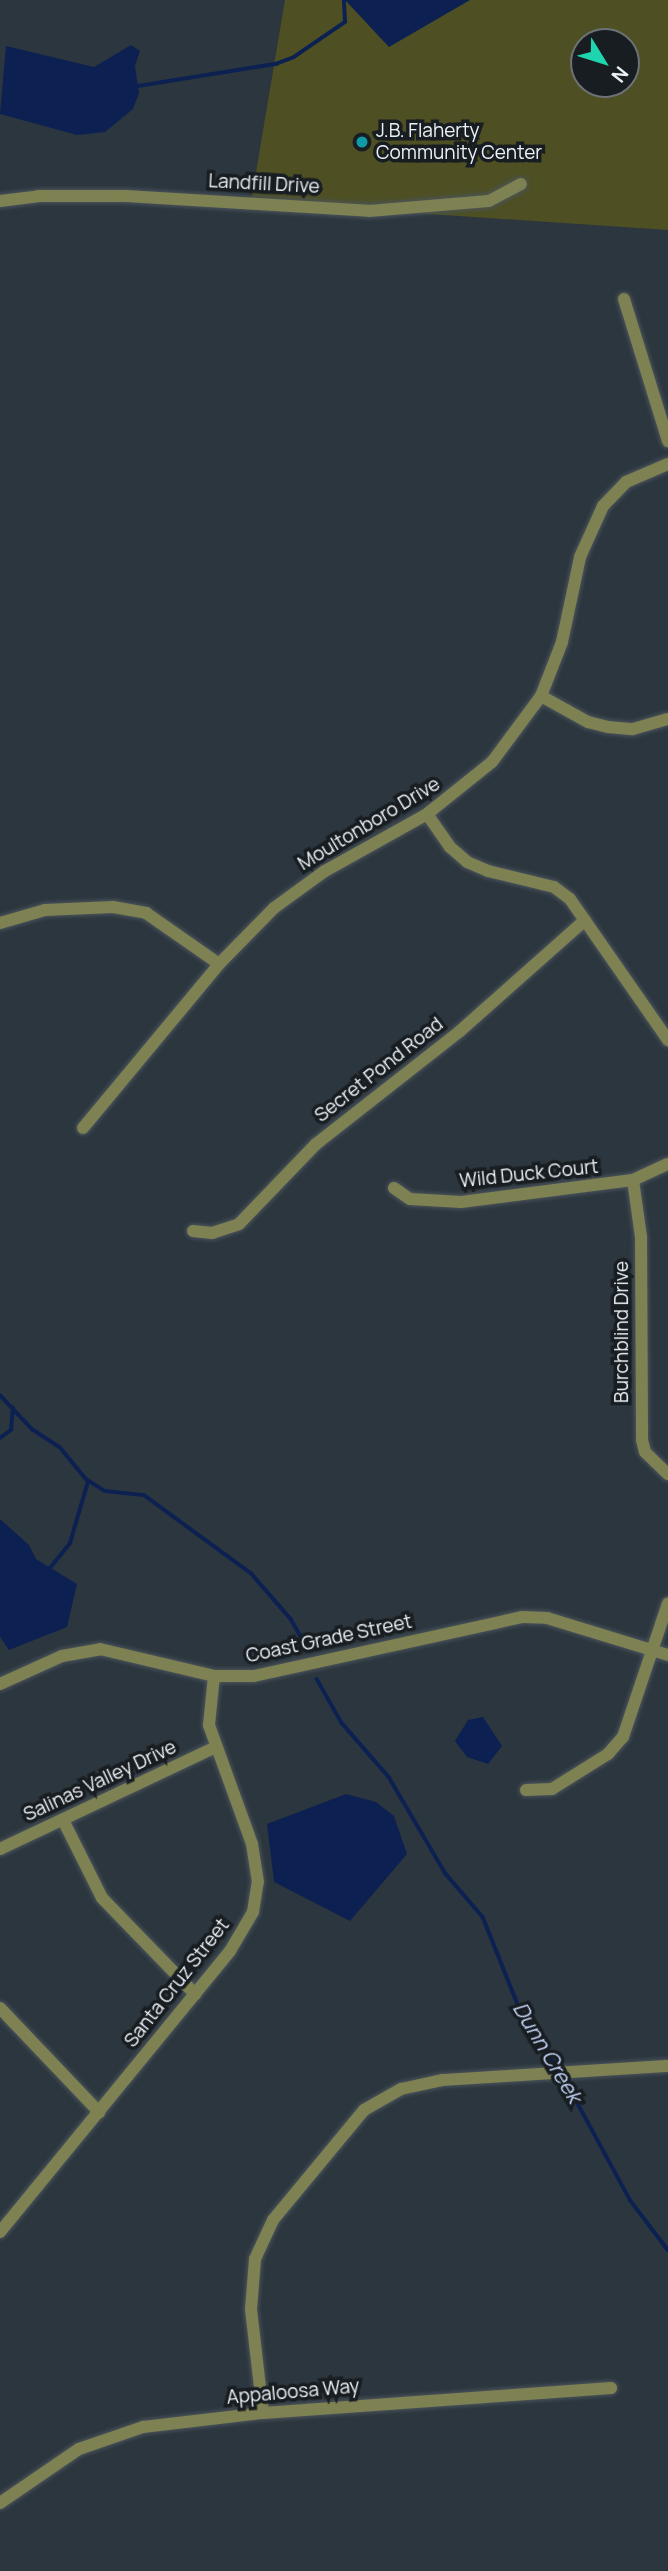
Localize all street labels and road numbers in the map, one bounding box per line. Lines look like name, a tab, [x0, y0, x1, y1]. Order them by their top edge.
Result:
street label: Landfill Drive	[208, 170, 320, 198]
street label: Moultonboro Drive	[294, 773, 444, 875]
street label: Secret Pond Road	[310, 1013, 448, 1127]
street label: Wild Duck Court	[458, 1155, 600, 1193]
street label: Burchblind Drive	[611, 1261, 633, 1403]
street label: Coast Grade Street	[244, 1610, 414, 1668]
street label: Salinas Valley Drive	[20, 1736, 180, 1826]
street label: Santa Cruz Street	[120, 1914, 234, 2052]
street label: Appaloosa Way	[226, 2375, 360, 2409]

